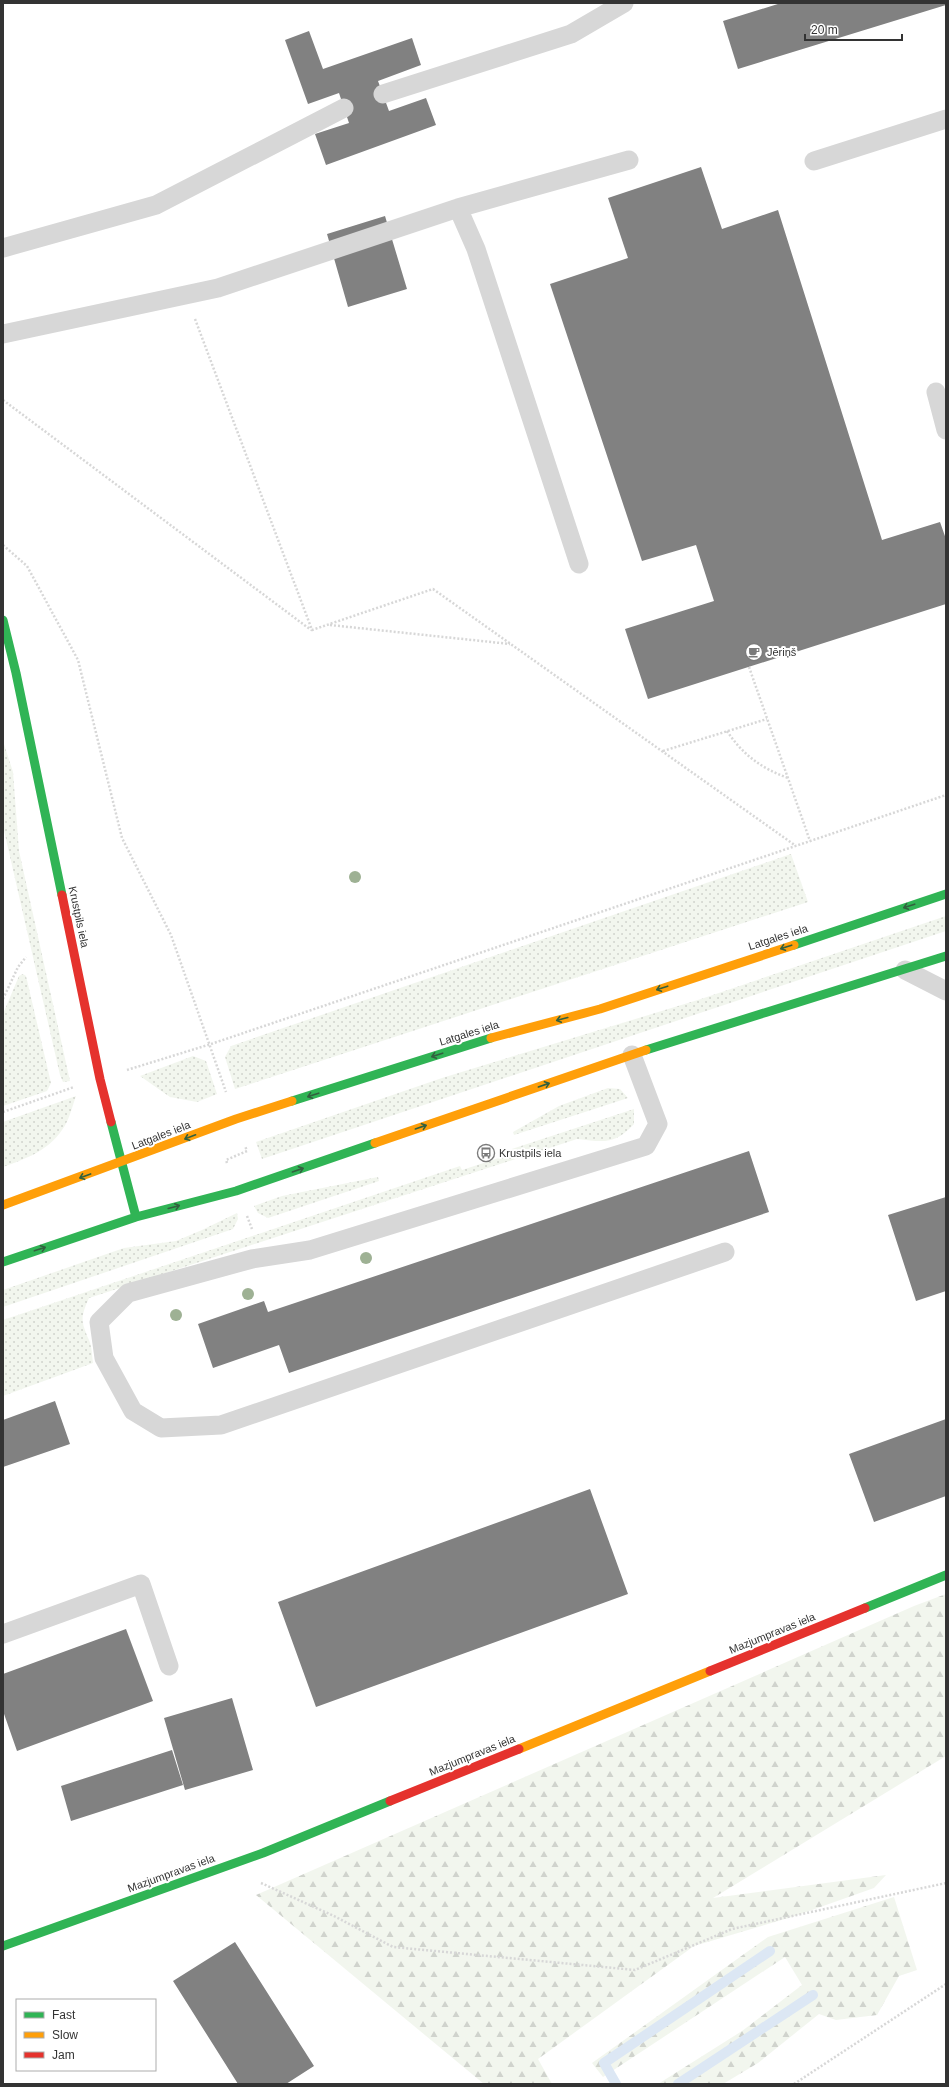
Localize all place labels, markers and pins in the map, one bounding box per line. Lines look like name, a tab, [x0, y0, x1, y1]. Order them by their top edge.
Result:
cafe icon: Jēriņš	[744, 642, 764, 662]
place label: Jēriņš	[767, 646, 797, 658]
bus stop icon: Krustpils iela	[476, 1143, 496, 1163]
place label: Krustpils iela	[499, 1147, 562, 1159]

